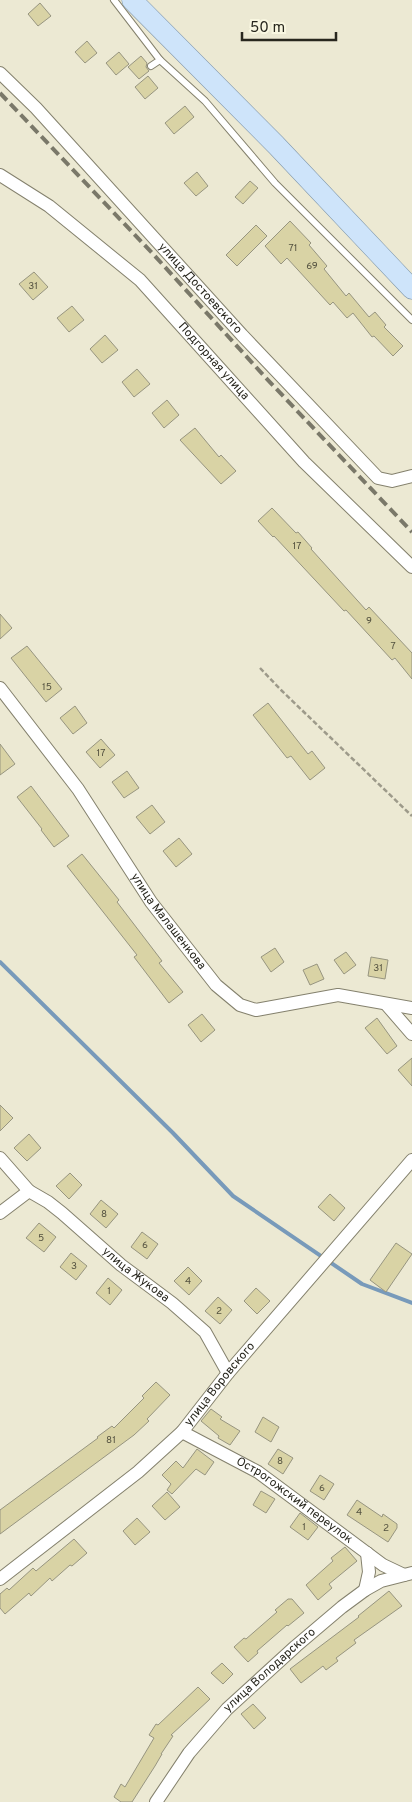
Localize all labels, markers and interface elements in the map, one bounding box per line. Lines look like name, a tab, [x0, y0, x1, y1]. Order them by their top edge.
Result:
scale bar	[242, 10, 336, 42]
text: 50 m	[250, 19, 285, 38]
street label: улица Достоевского	[154, 240, 245, 338]
house number: 71	[288, 242, 298, 255]
house number: 69	[306, 260, 318, 273]
house number: 31	[28, 280, 38, 293]
street label: Подгорная улица	[174, 319, 253, 404]
house number: 17	[293, 540, 301, 553]
house number: 9	[366, 615, 372, 628]
house number: 7	[390, 640, 396, 653]
house number: 15	[42, 681, 52, 694]
house number: 17	[97, 747, 105, 760]
street label: улица Малашенкова	[127, 870, 209, 973]
house number: 31	[373, 962, 383, 975]
house number: 8	[101, 1208, 107, 1221]
house number: 5	[38, 1232, 44, 1245]
house number: 6	[142, 1239, 148, 1252]
street label: улица Жукова	[98, 1244, 173, 1306]
house number: 3	[71, 1260, 77, 1273]
house number: 4	[185, 1275, 191, 1288]
house number: 1	[107, 1285, 111, 1298]
house number: 2	[216, 1305, 222, 1318]
street label: улица Воровского	[181, 1339, 259, 1430]
house number: 81	[106, 1434, 116, 1447]
street label: Острогожский переулок	[233, 1454, 356, 1548]
house number: 8	[277, 1455, 283, 1468]
house number: 6	[319, 1482, 325, 1495]
house number: 4	[356, 1506, 362, 1519]
house number: 1	[302, 1521, 306, 1534]
house number: 2	[383, 1522, 389, 1535]
street label: улица Володарского	[220, 1624, 320, 1716]

